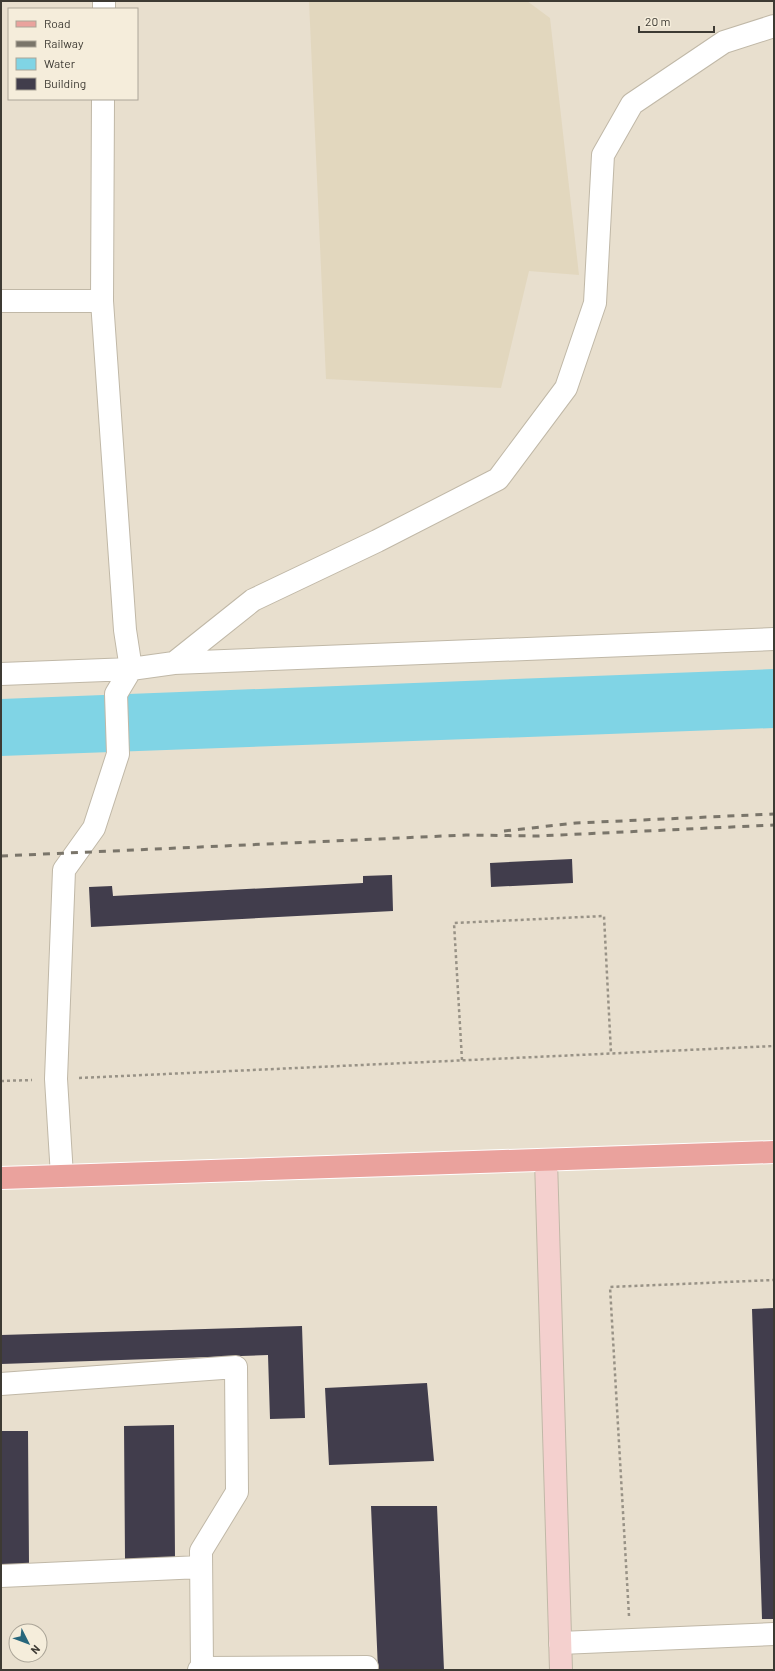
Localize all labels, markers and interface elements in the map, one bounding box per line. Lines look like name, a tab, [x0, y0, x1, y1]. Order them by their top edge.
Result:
legend	[8, 8, 138, 100]
scale bar	[639, 8, 714, 34]
text: 20 m	[645, 14, 671, 28]
text: Road	[44, 16, 71, 30]
text: Railway	[44, 36, 84, 50]
text: Water	[44, 56, 76, 70]
text: Building	[44, 76, 86, 90]
north arrow	[8, 1623, 48, 1663]
text: N	[29, 1643, 43, 1657]

